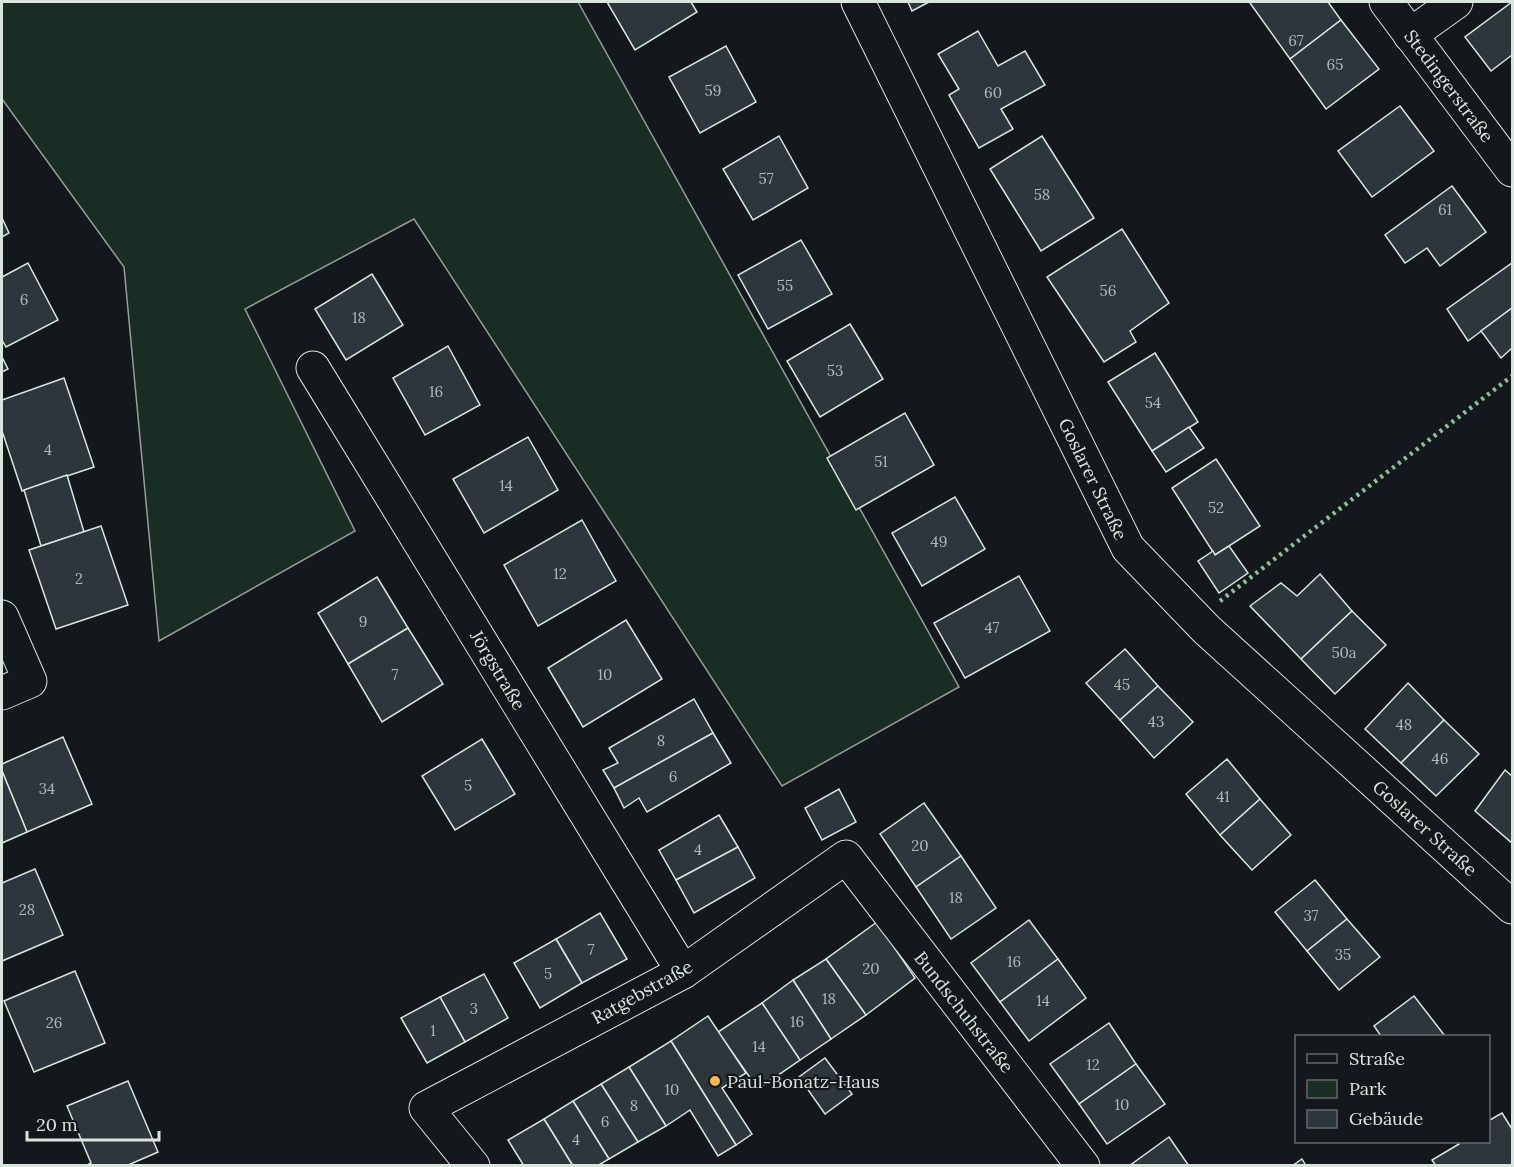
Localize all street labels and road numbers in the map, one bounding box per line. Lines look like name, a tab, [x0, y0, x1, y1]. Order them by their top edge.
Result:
street label: Stedingerstraße	[1399, 25, 1499, 147]
street label: Goslarer Straße	[1054, 414, 1133, 544]
street label: Jörgstraße	[465, 625, 531, 714]
street label: Goslarer Straße	[1368, 775, 1482, 881]
street label: Bundschuhstraße	[909, 947, 1019, 1078]
street label: Ratgebstraße	[588, 955, 697, 1029]

